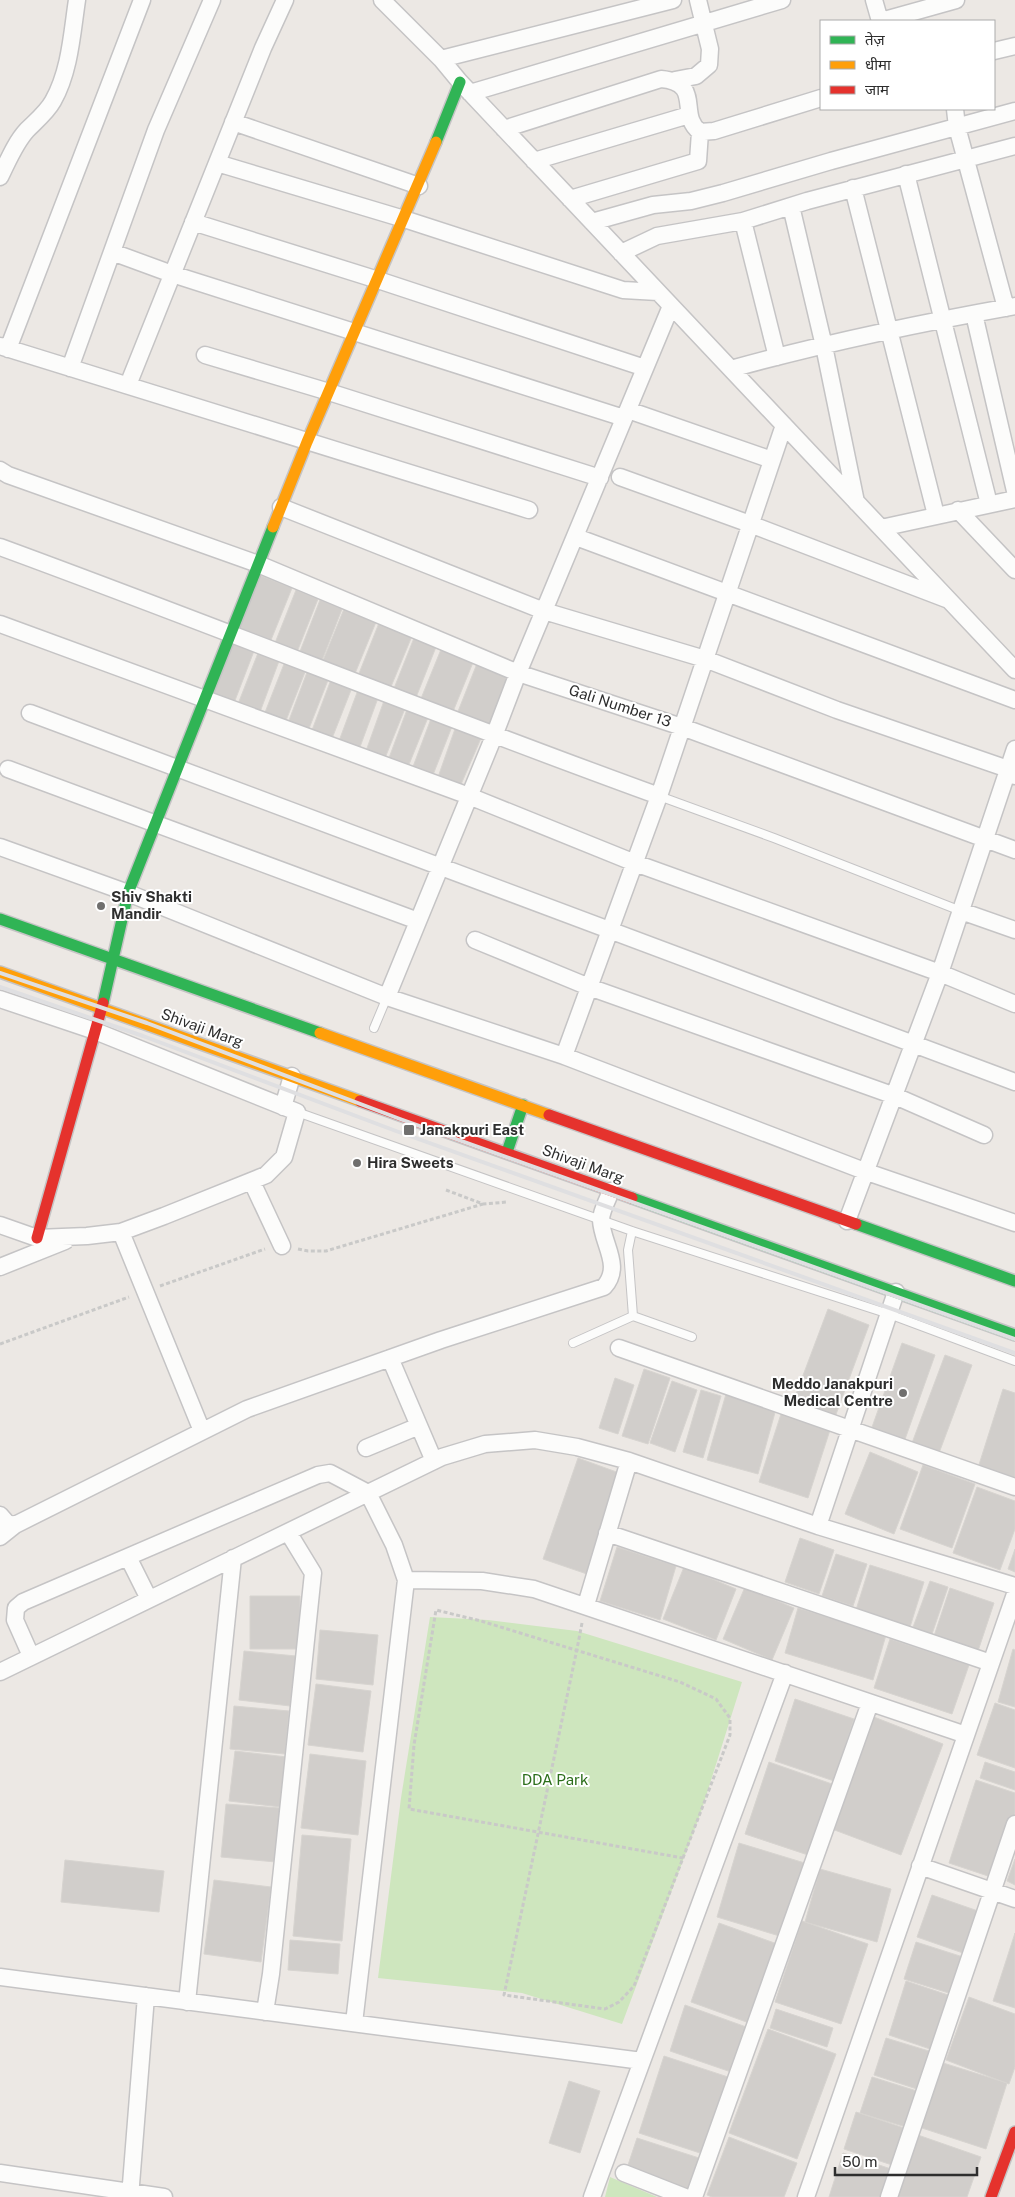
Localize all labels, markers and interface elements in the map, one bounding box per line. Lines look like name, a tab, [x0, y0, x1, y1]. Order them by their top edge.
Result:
legend	[820, 20, 995, 110]
text: तेज़	[865, 31, 886, 48]
text: धीमा	[865, 56, 892, 73]
text: जाम	[865, 81, 890, 98]
street label: Gali Number 13	[567, 681, 674, 730]
place label: Shiv Shakti Mandir	[111, 888, 192, 922]
marker: Shiv Shakti Mandir	[95, 900, 107, 912]
street label: Shivaji Marg	[159, 1005, 245, 1050]
place label: Janakpuri East	[420, 1121, 524, 1138]
marker: Janakpuri East	[402, 1123, 416, 1137]
street label: Shivaji Marg	[540, 1141, 626, 1186]
place label: Hira Sweets	[367, 1154, 454, 1171]
marker: Hira Sweets	[351, 1157, 363, 1169]
place label: Meddo Janakpuri Medical Centre	[772, 1375, 893, 1409]
marker: Meddo Janakpuri Medical Centre	[897, 1387, 909, 1399]
park label: DDA Park	[522, 1771, 588, 1788]
scale bar	[835, 2144, 978, 2176]
text: 50 m	[842, 2153, 877, 2170]

